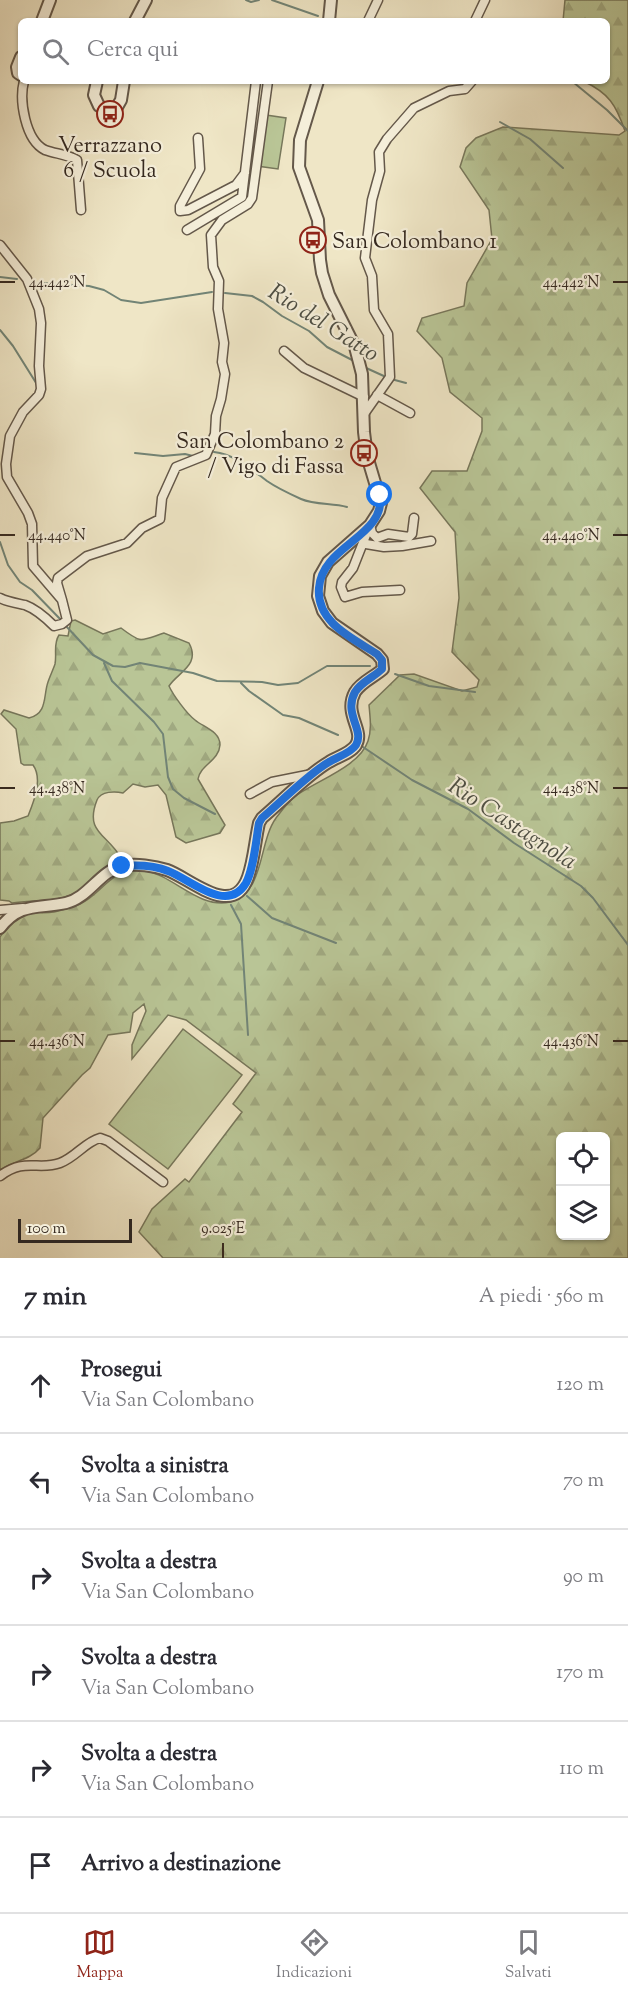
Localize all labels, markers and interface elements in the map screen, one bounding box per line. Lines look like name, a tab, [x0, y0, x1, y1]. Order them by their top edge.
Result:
search box	[18, 18, 610, 84]
icon: search	[39, 35, 72, 68]
text: Cerca qui	[87, 35, 178, 67]
bus stop icon: Verrazzano 6 / Scuola	[95, 99, 125, 129]
place label: Verrazzano 6 / Scuola	[58, 131, 162, 188]
bus stop icon: San Colombano 1	[298, 225, 328, 255]
place label: San Colombano 1	[332, 227, 498, 259]
text: 44.442°N	[29, 273, 85, 294]
text: 44.442°N	[543, 273, 599, 294]
water label: Rio del Gatto	[261, 276, 385, 371]
place label: San Colombano 2 / Vigo di Fassa	[176, 427, 344, 484]
bus stop icon: San Colombano 2 / Vigo di Fassa	[349, 438, 379, 468]
route start	[366, 481, 392, 507]
text: 44.440°N	[28, 526, 86, 547]
text: 44.440°N	[542, 526, 600, 547]
water label: Rio Castagnola	[441, 770, 583, 879]
text: 44.438°N	[29, 779, 85, 800]
text: 44.438°N	[543, 779, 599, 800]
route end	[108, 852, 134, 878]
text: 44.436°N	[29, 1032, 85, 1053]
text: 44.436°N	[543, 1032, 599, 1053]
map controls	[556, 1132, 610, 1240]
button: locate	[556, 1132, 610, 1186]
button: layers	[556, 1186, 610, 1240]
scale bar	[18, 1216, 132, 1244]
text: 100 m	[27, 1218, 66, 1241]
text: 9.025°E	[201, 1219, 245, 1240]
text: 7 min	[24, 1279, 87, 1316]
text: A piedi · 560 m	[479, 1283, 604, 1312]
text: Prosegui	[81, 1355, 162, 1387]
icon: ahead	[24, 1369, 57, 1402]
text: 120 m	[556, 1371, 604, 1400]
text: Via San Colombano	[81, 1387, 254, 1416]
text: Svolta a sinistra	[81, 1451, 229, 1483]
icon: left	[24, 1465, 57, 1498]
text: 70 m	[563, 1467, 604, 1496]
text: Via San Colombano	[81, 1483, 254, 1512]
text: Svolta a destra	[81, 1547, 217, 1579]
icon: right	[24, 1561, 57, 1594]
text: 90 m	[563, 1563, 604, 1592]
text: Via San Colombano	[81, 1579, 254, 1608]
text: Svolta a destra	[81, 1643, 217, 1675]
icon: right	[24, 1657, 57, 1690]
text: 170 m	[556, 1659, 604, 1688]
text: Via San Colombano	[81, 1675, 254, 1704]
text: Svolta a destra	[81, 1739, 217, 1771]
icon: right	[24, 1753, 57, 1786]
text: 110 m	[559, 1755, 604, 1784]
text: Via San Colombano	[81, 1771, 254, 1800]
icon: arrive	[24, 1849, 57, 1882]
text: Arrivo a destinazione	[81, 1849, 281, 1881]
tab: Mappa	[76, 1926, 123, 1985]
tab: Indicazioni	[276, 1926, 352, 1985]
tab: Salvati	[505, 1926, 552, 1985]

